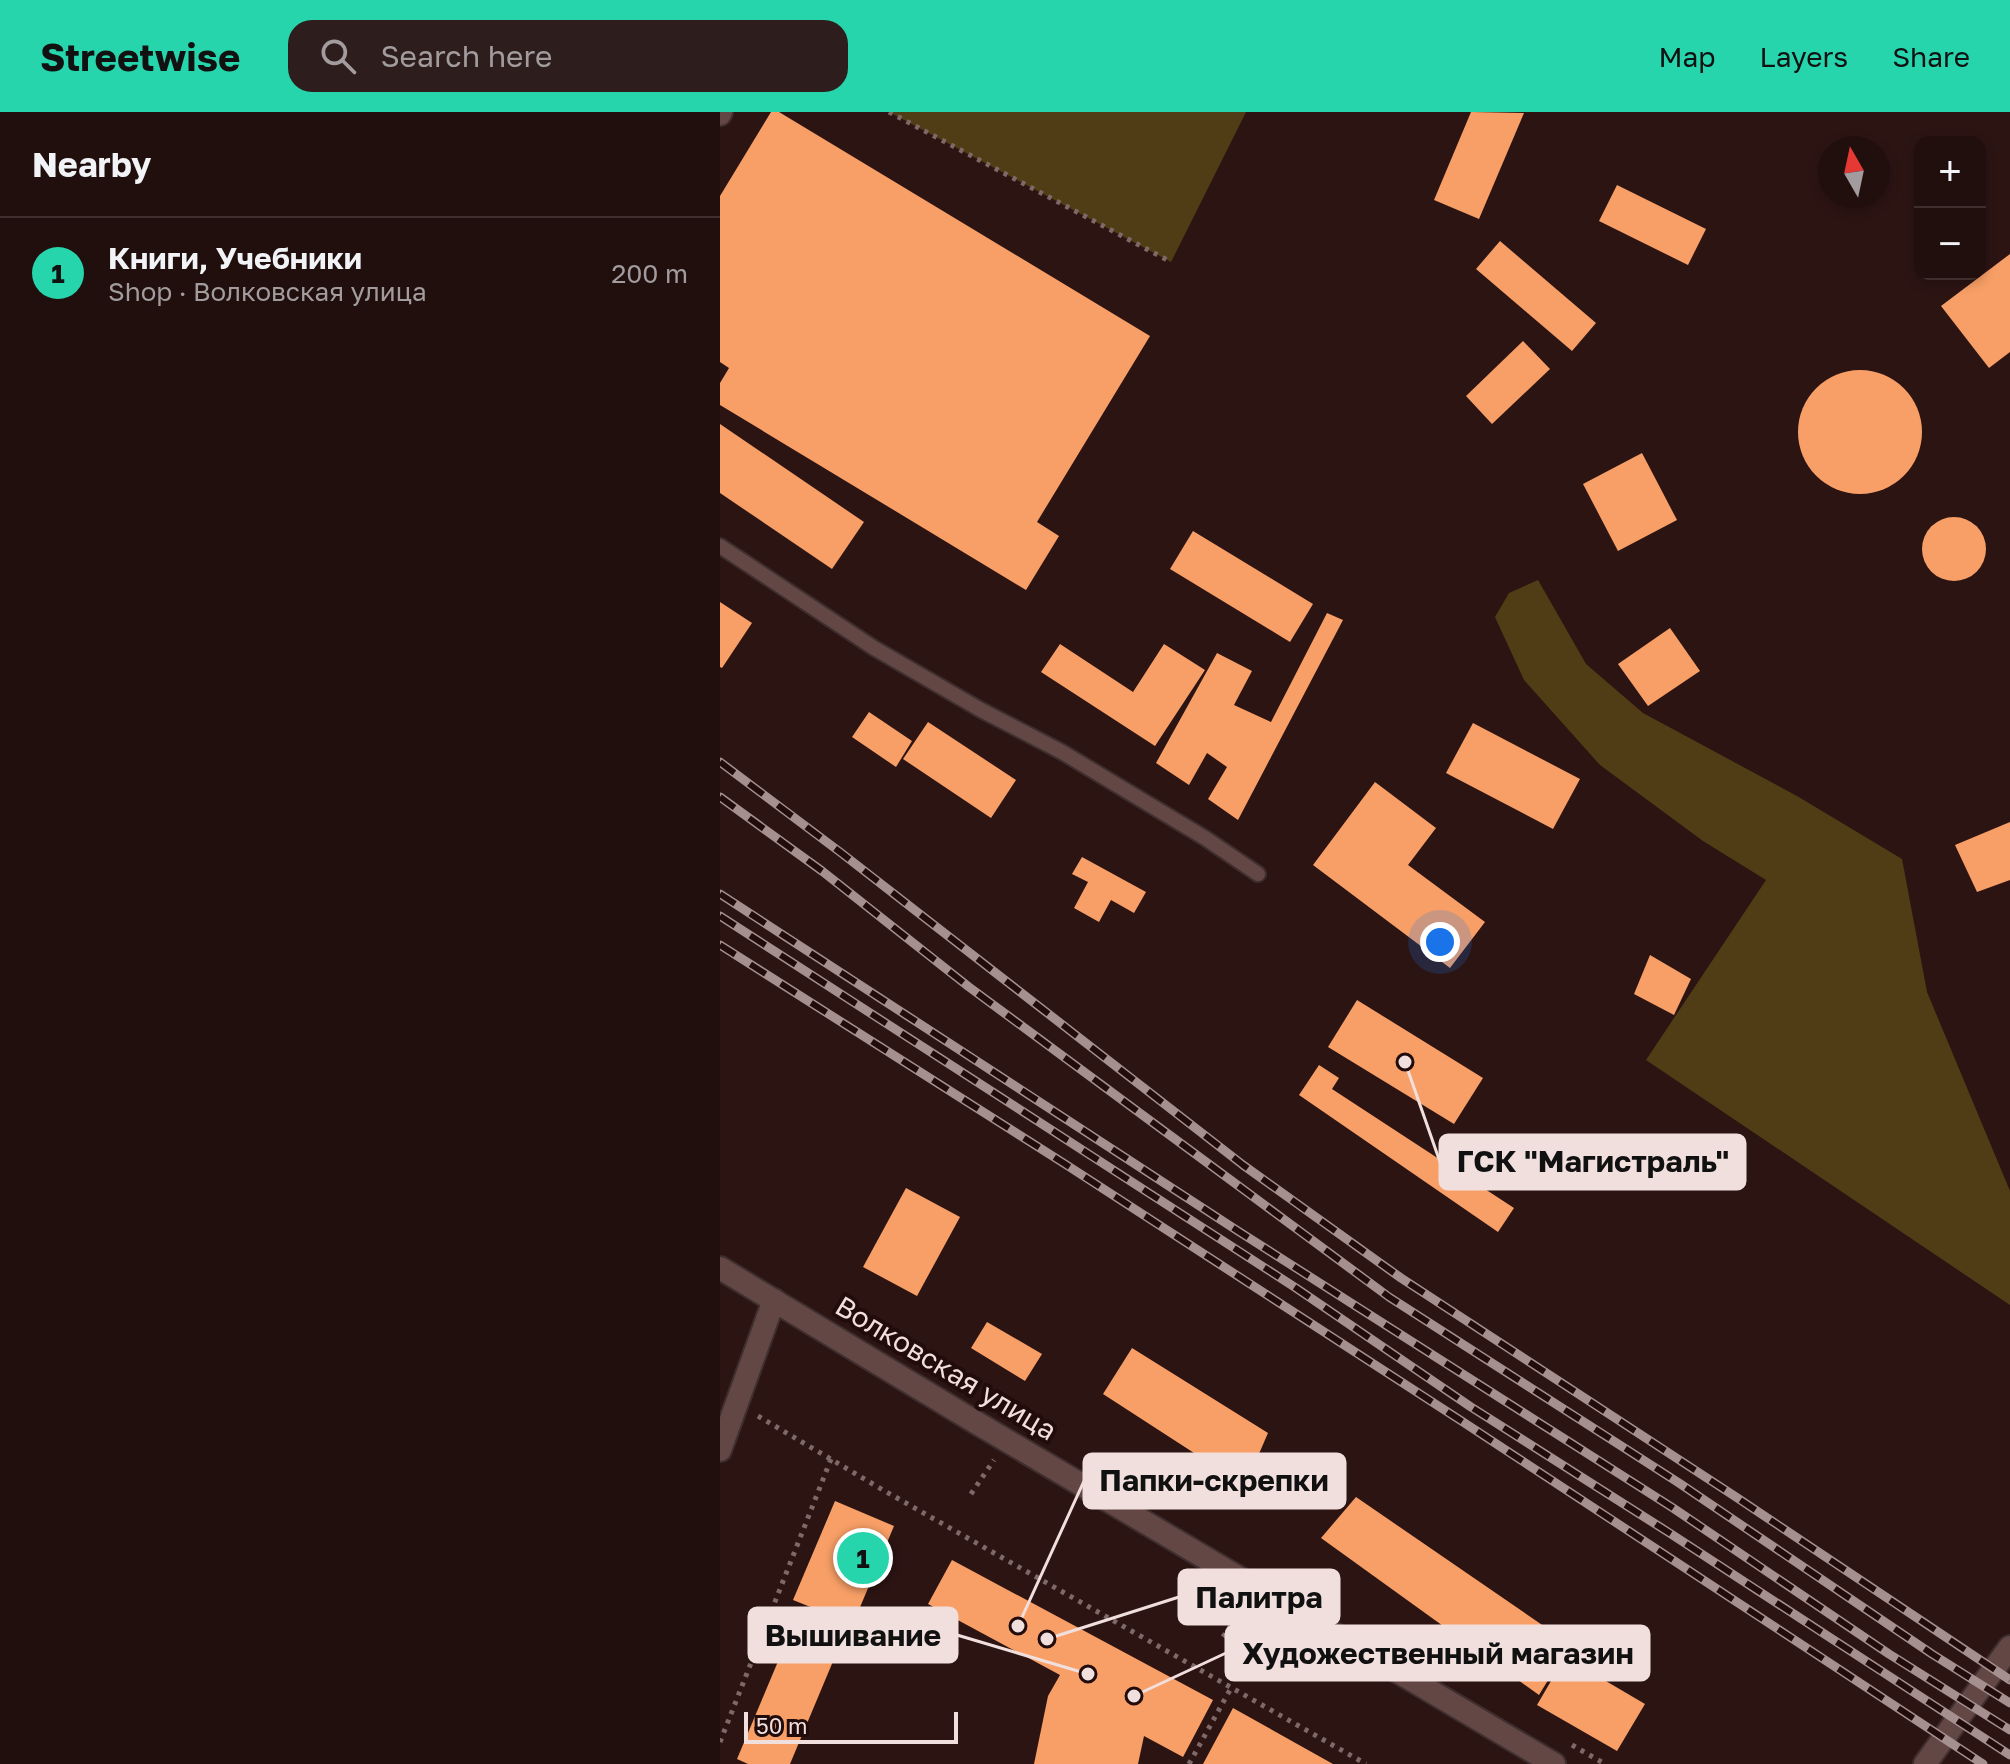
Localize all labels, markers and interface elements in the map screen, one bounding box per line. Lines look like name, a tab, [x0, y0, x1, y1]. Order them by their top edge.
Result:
search box	[288, 20, 848, 92]
text: Streetwise	[40, 34, 240, 79]
icon: search	[316, 34, 360, 78]
text: Search here	[380, 38, 552, 74]
text: Map	[1658, 40, 1716, 73]
text: Layers	[1760, 40, 1848, 73]
text: Share	[1892, 40, 1970, 73]
north arrow	[1818, 136, 1890, 208]
map controls	[1914, 136, 1986, 280]
button: +	[1914, 136, 1986, 208]
text: Nearby	[32, 144, 152, 184]
button: −	[1914, 208, 1986, 280]
text: Книги, Учебники	[108, 240, 362, 276]
text: 1	[51, 258, 65, 289]
text: 200 m	[611, 258, 688, 289]
text: Shop · Волковская улица	[108, 276, 427, 307]
your location	[1420, 922, 1460, 962]
callout: ГСК "Магистраль"	[1440, 1135, 1745, 1189]
text: ГСК "Магистраль"	[1457, 1143, 1729, 1179]
street label: Волковская улица	[830, 1289, 1063, 1447]
callout: Папки-скрепки	[1084, 1454, 1345, 1508]
text: Папки-скрепки	[1099, 1462, 1329, 1498]
pin: 1	[837, 1528, 889, 1588]
callout: Палитра	[1179, 1570, 1339, 1624]
text: Палитра	[1195, 1579, 1323, 1615]
callout: Вышивание	[749, 1608, 957, 1662]
text: Вышивание	[765, 1617, 941, 1653]
callout: Художественный магазин	[1226, 1626, 1649, 1680]
text: Художественный магазин	[1242, 1635, 1634, 1671]
scale bar	[744, 1708, 958, 1744]
text: 50 m	[756, 1712, 807, 1739]

